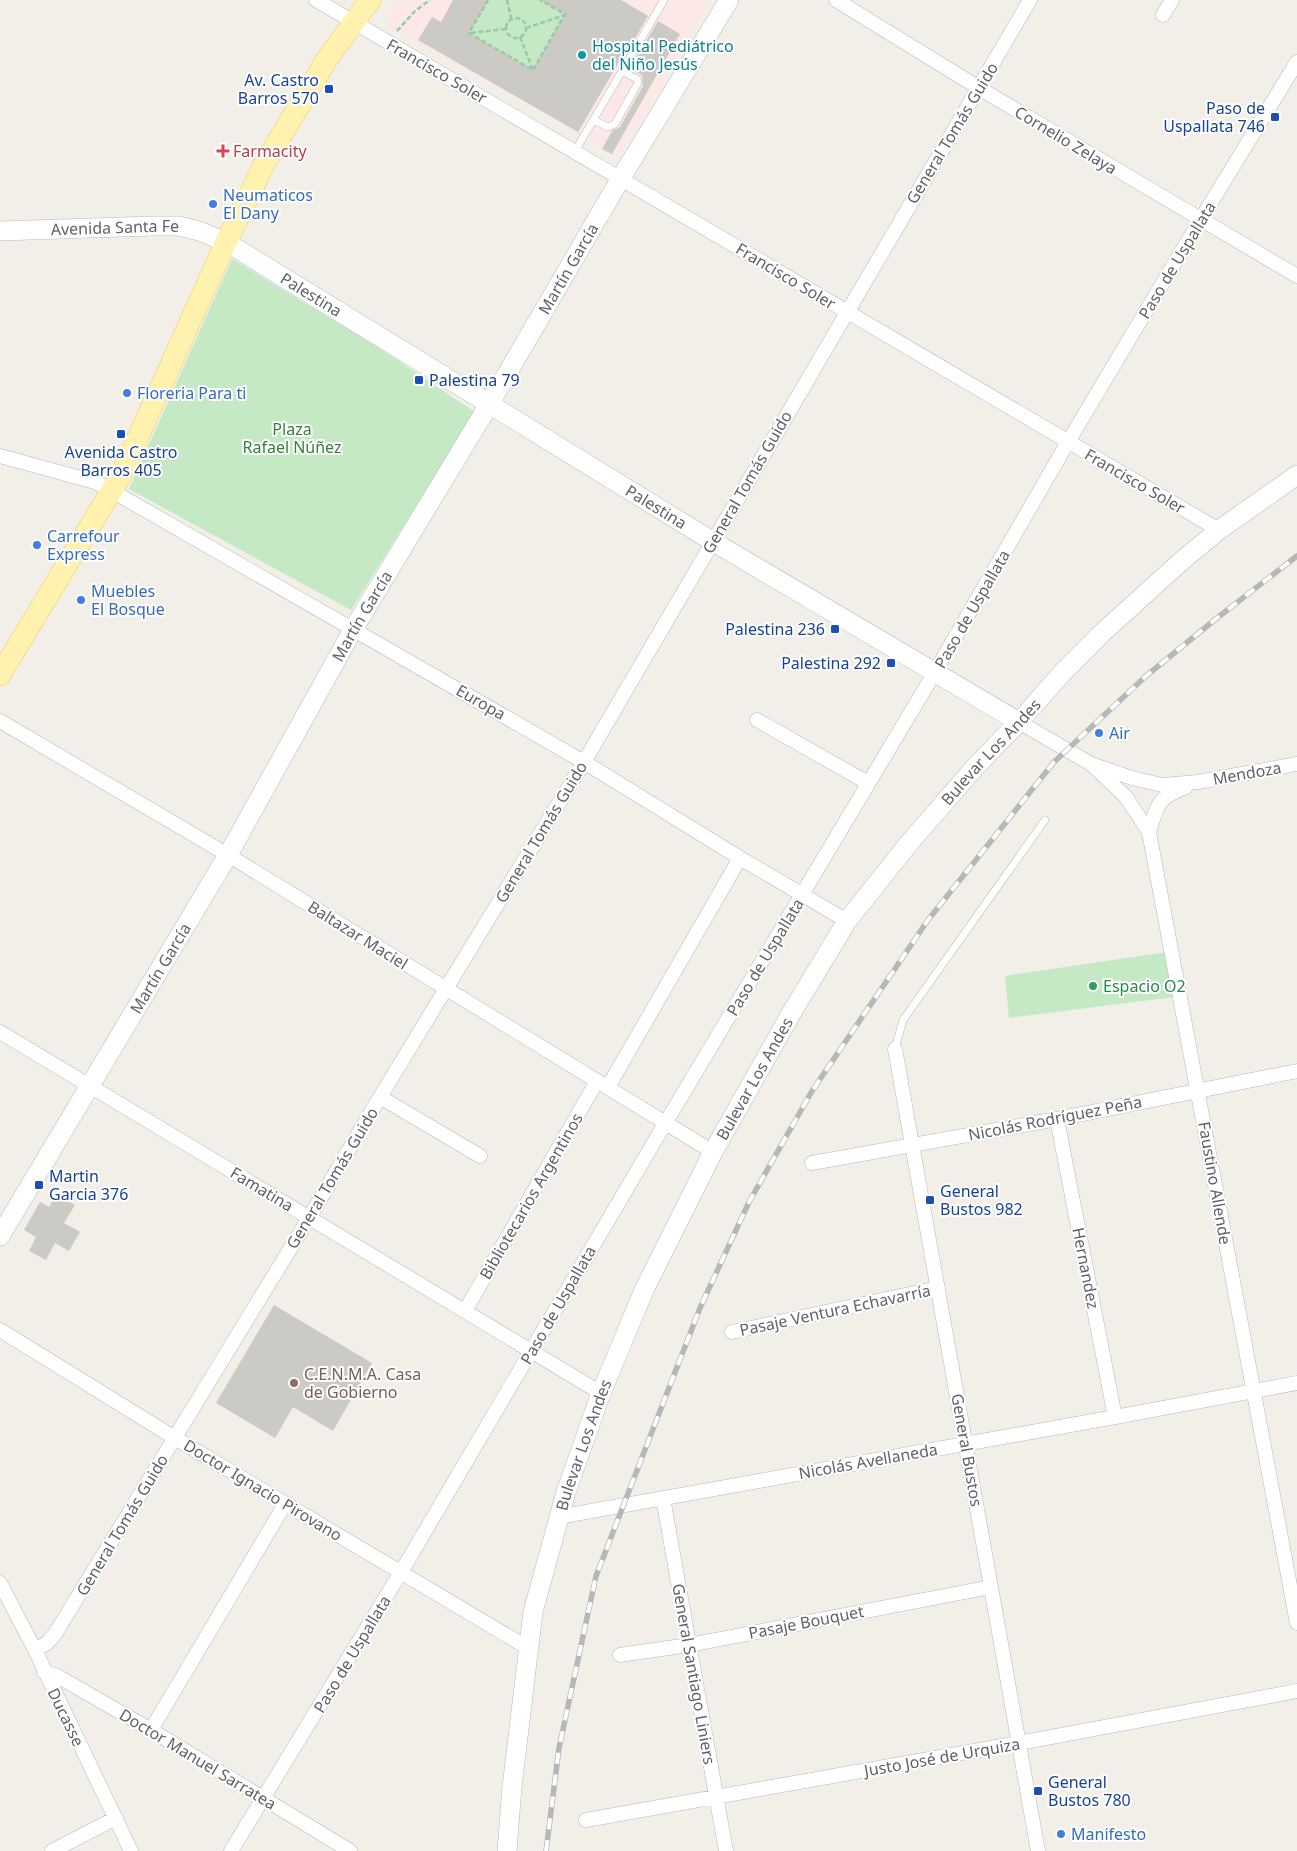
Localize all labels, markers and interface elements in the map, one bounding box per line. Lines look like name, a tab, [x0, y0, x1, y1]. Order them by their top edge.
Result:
street label: Francisco Soler	[383, 33, 492, 109]
place label: Hospital Pediátrico del Niño Jesús	[592, 35, 734, 75]
marker: Hospital Pediátrico del Niño Jesús	[576, 49, 588, 61]
street label: General Tomás Guido	[901, 58, 1003, 208]
place label: Av. Castro Barros 570	[238, 69, 319, 109]
marker: Av. Castro Barros 570	[323, 83, 335, 95]
place label: Paso de Uspallata 746	[1163, 97, 1265, 137]
street label: Cornelio Zelaya	[1011, 101, 1121, 179]
marker: Paso de Uspallata 746	[1269, 111, 1281, 123]
place label: Farmacity	[233, 140, 307, 162]
marker: Farmacity	[217, 145, 229, 157]
place label: Neumaticos El Dany	[223, 184, 313, 224]
street label: Paso de Uspallata	[1133, 197, 1221, 323]
marker: Neumaticos El Dany	[207, 198, 219, 210]
street label: Avenida Santa Fe	[50, 215, 179, 240]
street label: Martín García	[533, 219, 603, 318]
street label: Francisco Soler	[732, 238, 840, 315]
street label: Palestina	[276, 267, 346, 322]
place label: Palestina 79	[429, 369, 520, 391]
marker: Palestina 79	[413, 374, 425, 386]
place label: Floreria Para ti	[137, 382, 246, 404]
marker: Floreria Para ti	[121, 387, 133, 399]
street label: General Tomás Guido	[697, 407, 797, 557]
park label: Plaza Rafael Núñez	[242, 418, 342, 458]
marker: Avenida Castro Barros 405	[115, 428, 127, 440]
place label: Avenida Castro Barros 405	[65, 441, 177, 481]
street label: Francisco Soler	[1081, 443, 1190, 519]
street label: Palestina	[621, 479, 691, 534]
place label: Carrefour Express	[47, 525, 120, 565]
marker: Carrefour Express	[31, 539, 43, 551]
street label: Paso de Uspallata	[929, 546, 1015, 672]
street label: Martín García	[327, 566, 397, 665]
place label: Muebles El Bosque	[91, 580, 165, 620]
marker: Muebles El Bosque	[75, 594, 87, 606]
place label: Palestina 236	[725, 618, 825, 640]
marker: Palestina 236	[829, 623, 841, 635]
place label: Palestina 292	[781, 652, 881, 674]
marker: Palestina 292	[885, 657, 897, 669]
street label: Europa	[452, 679, 510, 725]
street label: Bulevar Los Andes	[936, 694, 1046, 810]
place label: Air	[1109, 722, 1130, 744]
marker: Air	[1093, 727, 1105, 739]
street label: Mendoza	[1211, 756, 1283, 790]
street label: General Tomás Guido	[490, 757, 592, 907]
street label: Paso de Uspallata	[721, 894, 809, 1020]
street label: Baltazar Maciel	[304, 895, 412, 975]
street label: Martín García	[125, 919, 196, 1018]
place label: Espacio O2	[1103, 975, 1186, 997]
marker: Espacio O2	[1087, 980, 1099, 992]
street label: Bulevar Los Andes	[711, 1013, 798, 1144]
street label: Nicolás Rodríguez Peña	[966, 1090, 1144, 1146]
street label: General Tomás Guido	[281, 1103, 383, 1253]
street label: Bibliotecarios Argentinos	[474, 1109, 588, 1283]
street label: Faustino Allende	[1193, 1120, 1237, 1246]
street label: Famatina	[226, 1162, 298, 1216]
place label: Martin Garcia 376	[49, 1165, 128, 1205]
marker: Martin Garcia 376	[33, 1179, 45, 1191]
place label: General Bustos 982	[940, 1180, 1023, 1220]
marker: General Bustos 982	[924, 1194, 936, 1206]
street label: Hernandez	[1067, 1225, 1105, 1311]
street label: Paso de Uspallata	[515, 1242, 601, 1368]
street label: Pasaje Ventura Echavarría	[737, 1279, 933, 1341]
place label: C.E.N.M.A. Casa de Gobierno	[304, 1363, 421, 1403]
street label: Bulevar Los Andes	[550, 1376, 617, 1513]
marker: C.E.N.M.A. Casa de Gobierno	[288, 1377, 300, 1389]
street label: General Bustos	[946, 1392, 988, 1508]
street label: Doctor Ignacio Pirovano	[180, 1434, 346, 1546]
street label: Nicolás Avellaneda	[797, 1438, 939, 1484]
street label: General Tomás Guido	[71, 1450, 173, 1600]
street label: General Santiago Liniers	[667, 1582, 721, 1766]
street label: Paso de Uspallata	[308, 1591, 396, 1717]
street label: Pasaje Bouquet	[746, 1600, 866, 1644]
street label: Ducasse	[42, 1684, 90, 1750]
street label: Doctor Manuel Sarratea	[116, 1703, 280, 1815]
street label: Justo José de Urquiza	[860, 1732, 1022, 1782]
place label: General Bustos 780	[1048, 1771, 1131, 1811]
marker: General Bustos 780	[1032, 1785, 1044, 1797]
place label: Manifesto	[1071, 1823, 1146, 1845]
marker: Manifesto	[1055, 1828, 1067, 1840]

